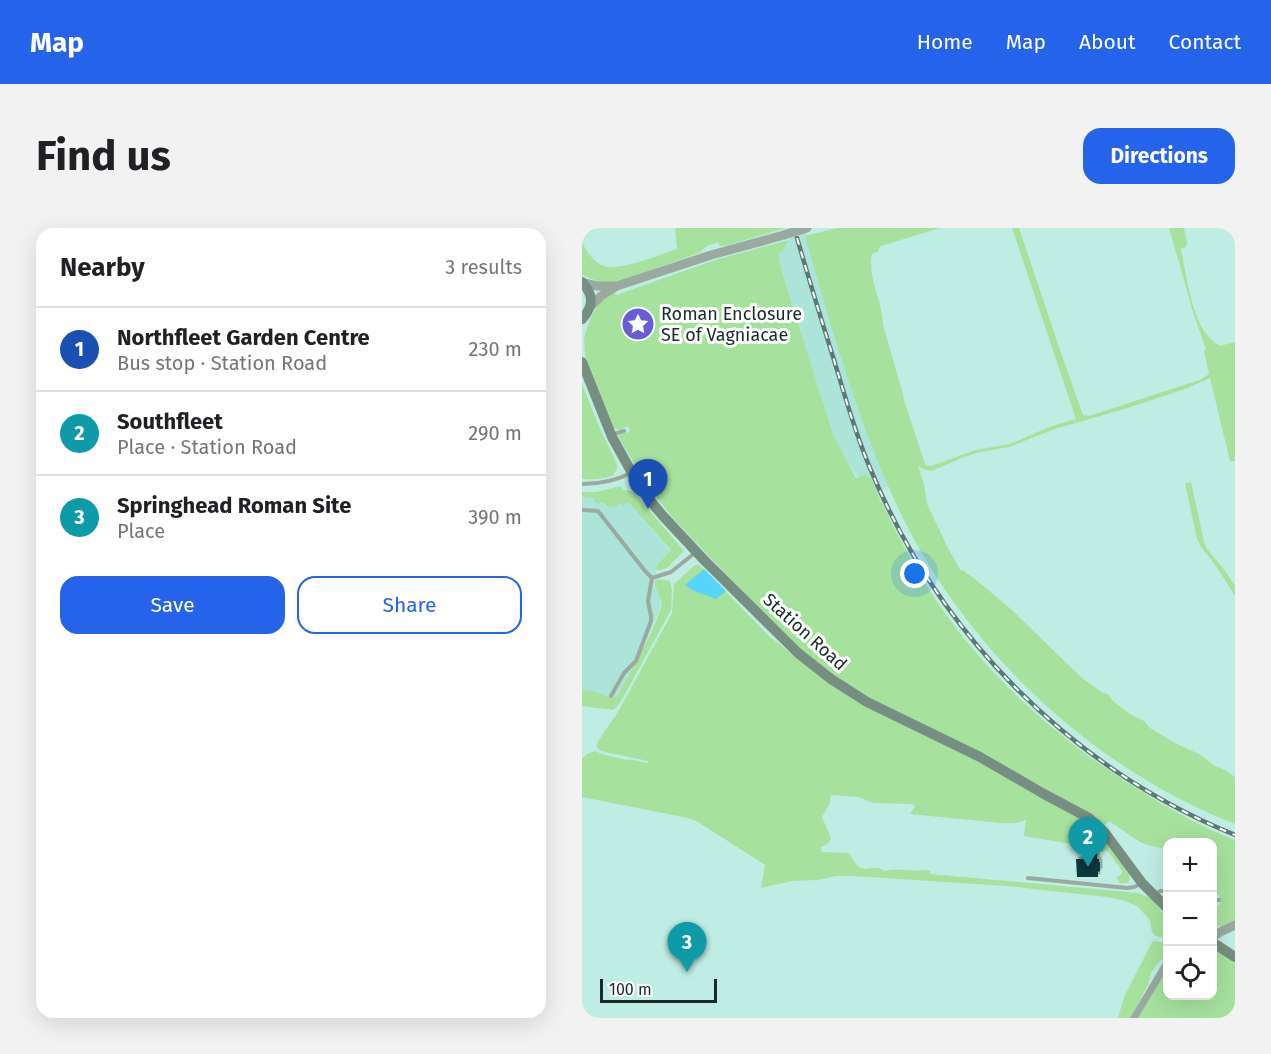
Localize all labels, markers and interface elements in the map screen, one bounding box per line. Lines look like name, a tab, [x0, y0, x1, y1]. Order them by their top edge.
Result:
text: Map	[30, 26, 84, 59]
text: Home	[917, 29, 973, 55]
text: Map	[1006, 29, 1046, 55]
text: About	[1079, 29, 1136, 55]
text: Contact	[1169, 29, 1241, 55]
button: Directions	[1083, 128, 1235, 184]
text: Find us	[36, 131, 171, 181]
text: Nearby	[60, 252, 145, 283]
text: 3 results	[445, 255, 522, 279]
place label: Roman Enclosure SE of Vagniacae	[661, 303, 802, 346]
place icon: Roman Enclosure SE of Vagniacae	[620, 306, 656, 342]
text: Northfleet Garden Centre	[117, 324, 370, 351]
text: 1	[75, 337, 84, 361]
text: 230 m	[469, 337, 522, 361]
text: Bus stop · Station Road	[117, 351, 327, 375]
text: Southfleet	[117, 408, 223, 435]
text: 2	[74, 421, 85, 445]
text: 290 m	[468, 421, 522, 445]
text: Place · Station Road	[117, 435, 297, 459]
pin: 1	[628, 460, 668, 509]
text: Springhead Roman Site	[117, 492, 351, 519]
text: 3	[74, 505, 85, 529]
text: 390 m	[468, 505, 522, 529]
text: Place	[117, 519, 165, 543]
your location	[900, 559, 929, 588]
button: Save	[60, 576, 285, 634]
button: Share	[297, 576, 522, 634]
street label: Station Road	[759, 589, 851, 675]
pin: 2	[1068, 818, 1108, 867]
map controls	[1163, 838, 1217, 1000]
button: +	[1163, 838, 1217, 892]
button: −	[1163, 892, 1217, 946]
pin: 3	[668, 922, 706, 972]
button: locate	[1163, 946, 1217, 1000]
scale bar	[600, 976, 717, 1004]
text: 100 m	[609, 980, 652, 999]

